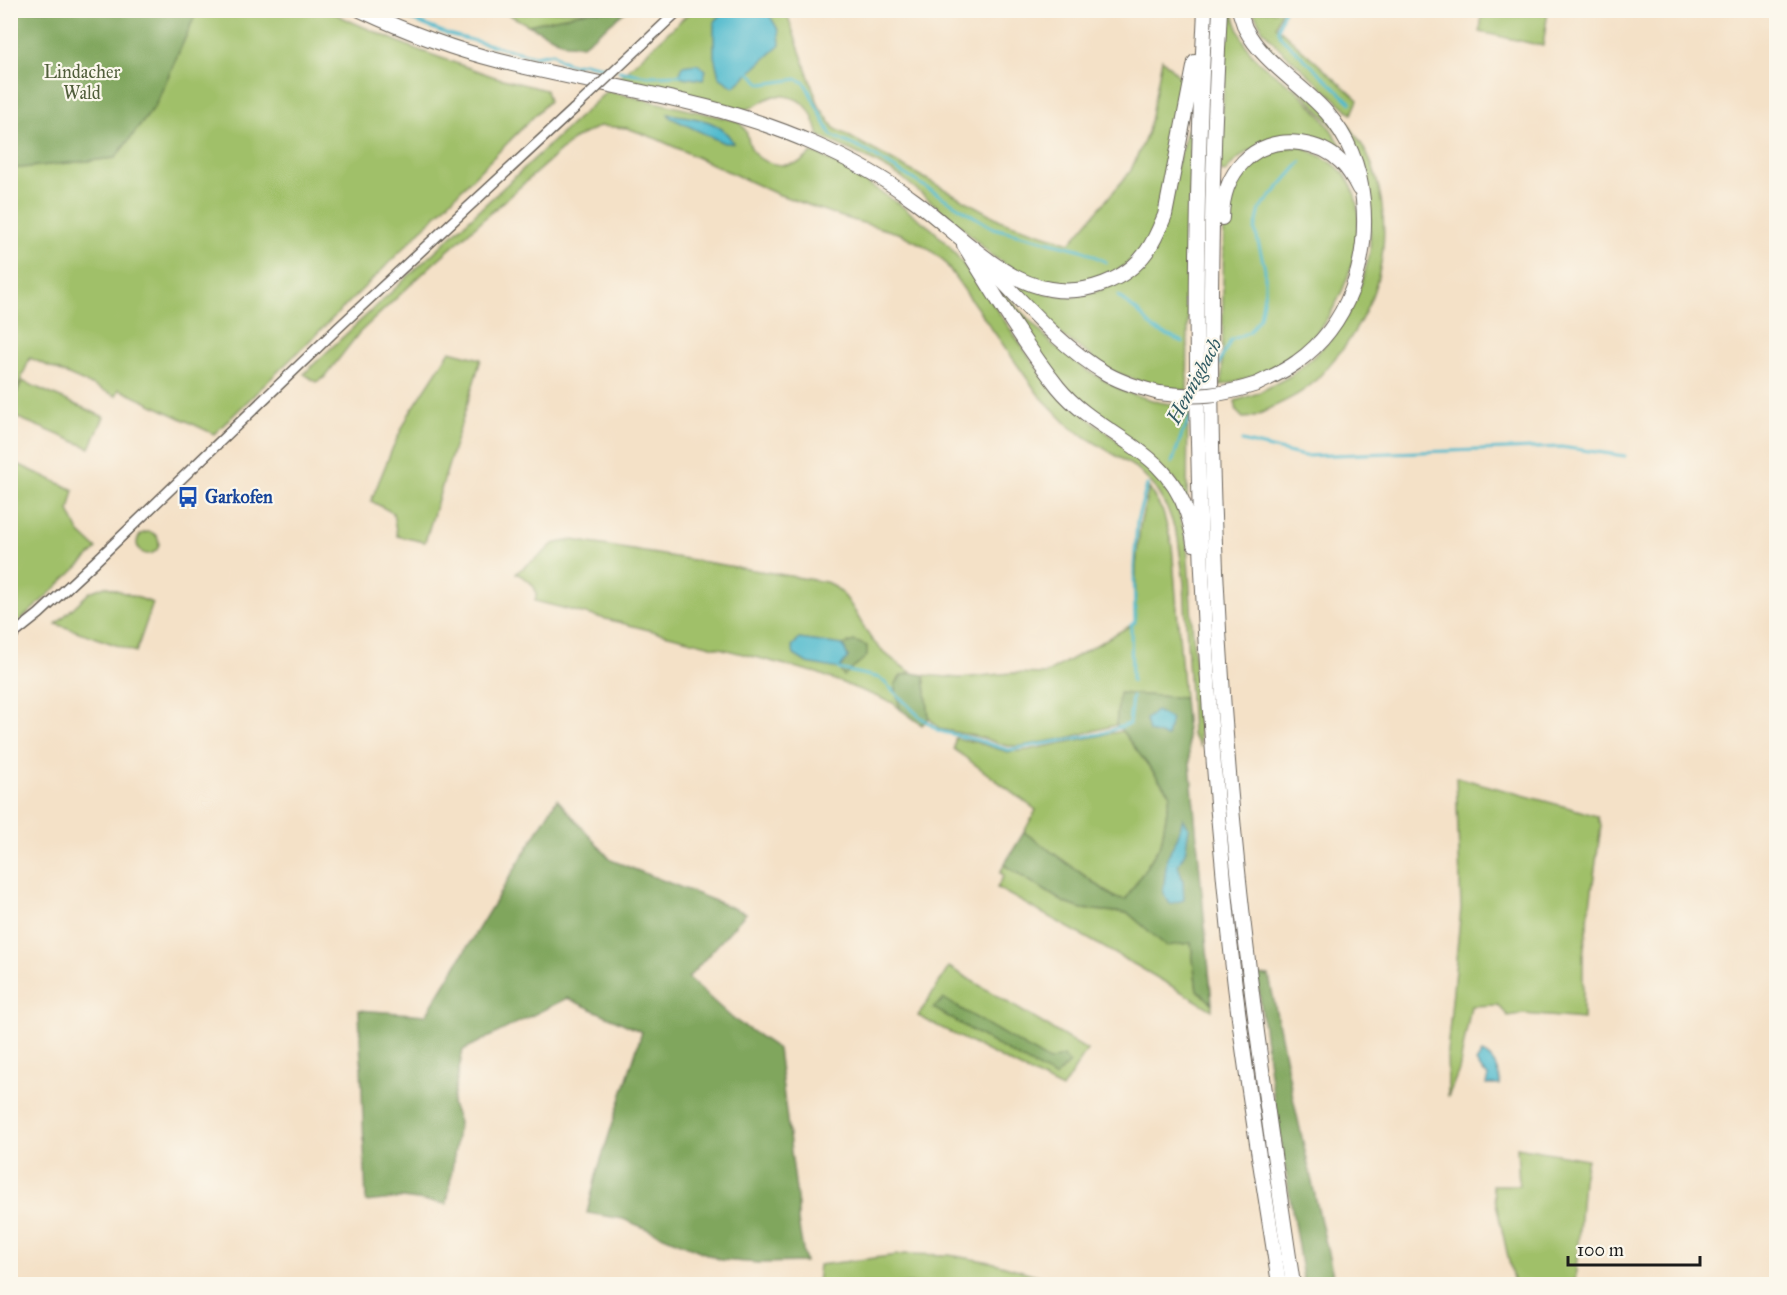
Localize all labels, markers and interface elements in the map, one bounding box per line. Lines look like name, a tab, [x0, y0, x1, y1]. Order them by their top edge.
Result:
park label: Lindacher Wald	[44, 61, 120, 104]
water label: Hennigbach	[1161, 334, 1227, 429]
bus stop icon: Garkofen	[176, 485, 200, 509]
place label: Garkofen	[205, 486, 273, 508]
scale bar	[1568, 1229, 1700, 1267]
text: 100 m	[1577, 1239, 1624, 1261]

